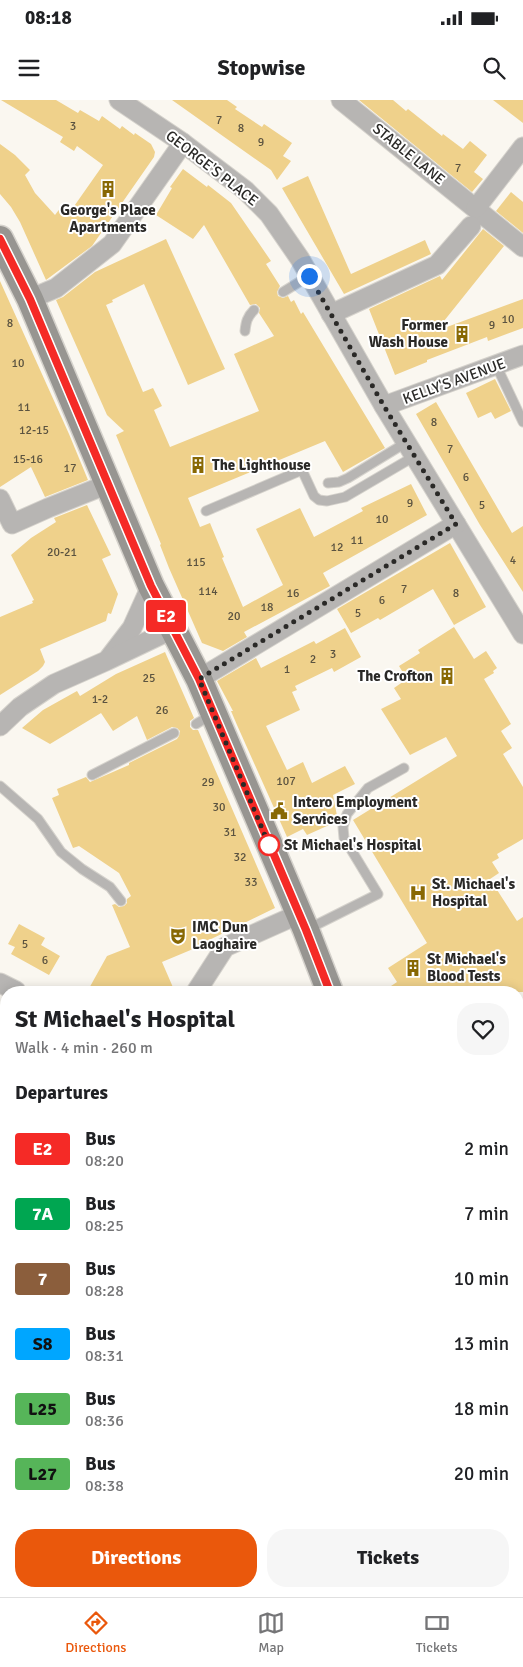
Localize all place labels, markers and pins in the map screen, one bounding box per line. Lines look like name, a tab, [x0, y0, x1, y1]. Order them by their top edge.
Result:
building icon: George's Place Apartments	[98, 179, 118, 199]
place label: George's Place Apartments	[60, 201, 156, 236]
place label: Former Wash House	[369, 316, 448, 351]
building icon: Former Wash House	[452, 324, 472, 344]
building icon: The Lighthouse	[188, 455, 208, 475]
place label: The Lighthouse	[212, 456, 311, 474]
building icon: The Crofton	[437, 666, 457, 686]
place label: The Crofton	[357, 667, 433, 685]
place label: Intero Employment Services	[293, 793, 418, 828]
public building icon: Intero Employment Services	[269, 801, 289, 821]
marker: St Michael's Hospital	[258, 834, 280, 856]
place label: St Michael's Hospital	[284, 836, 422, 854]
place label: St. Michael's Hospital	[432, 875, 516, 910]
hospital icon: St. Michael's Hospital	[408, 883, 428, 903]
place label: IMC Dun Laoghaire	[192, 918, 257, 953]
theatre icon: IMC Dun Laoghaire	[168, 926, 188, 946]
place label: St Michael's Blood Tests	[427, 950, 506, 985]
building icon: St Michael's Blood Tests	[403, 958, 423, 978]

